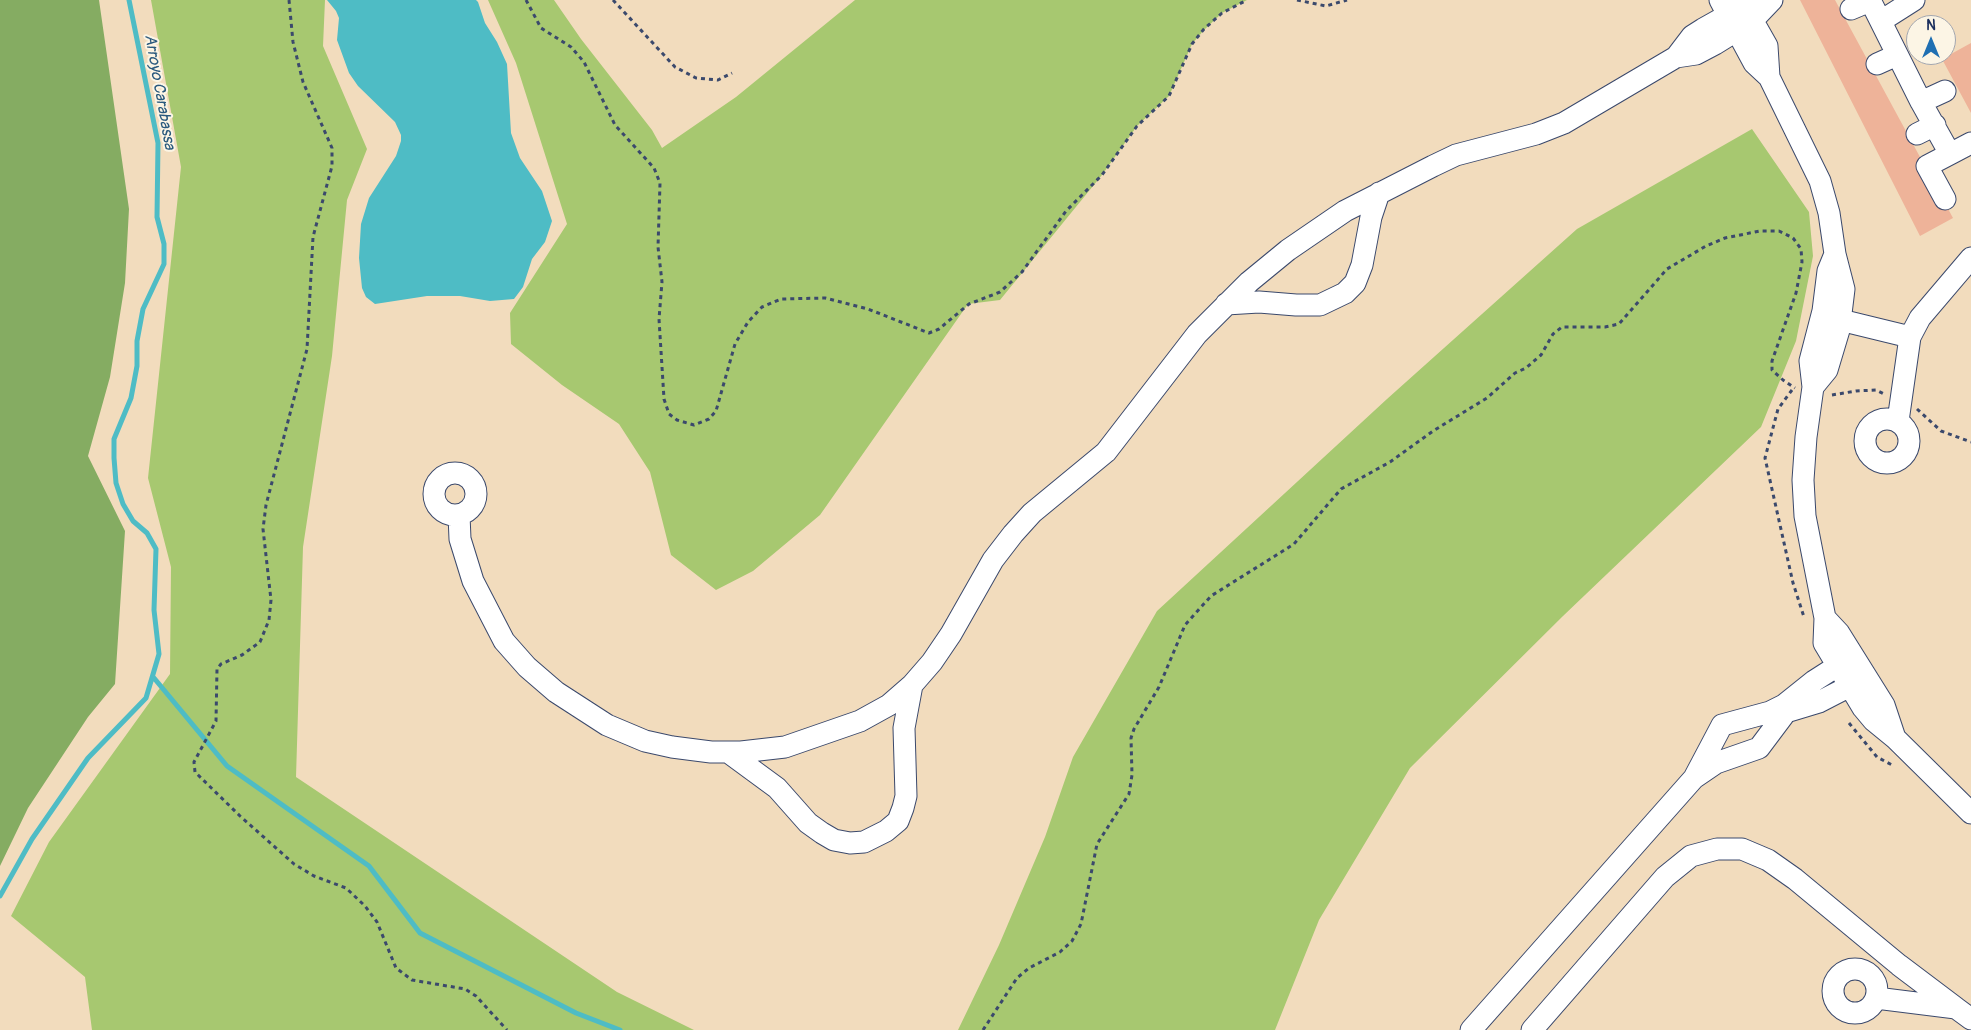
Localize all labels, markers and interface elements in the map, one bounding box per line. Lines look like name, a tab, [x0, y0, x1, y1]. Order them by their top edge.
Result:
north arrow	[1906, 15, 1956, 65]
text: N	[1926, 17, 1936, 34]
water label: Arroyo Carabassa	[139, 33, 179, 151]

